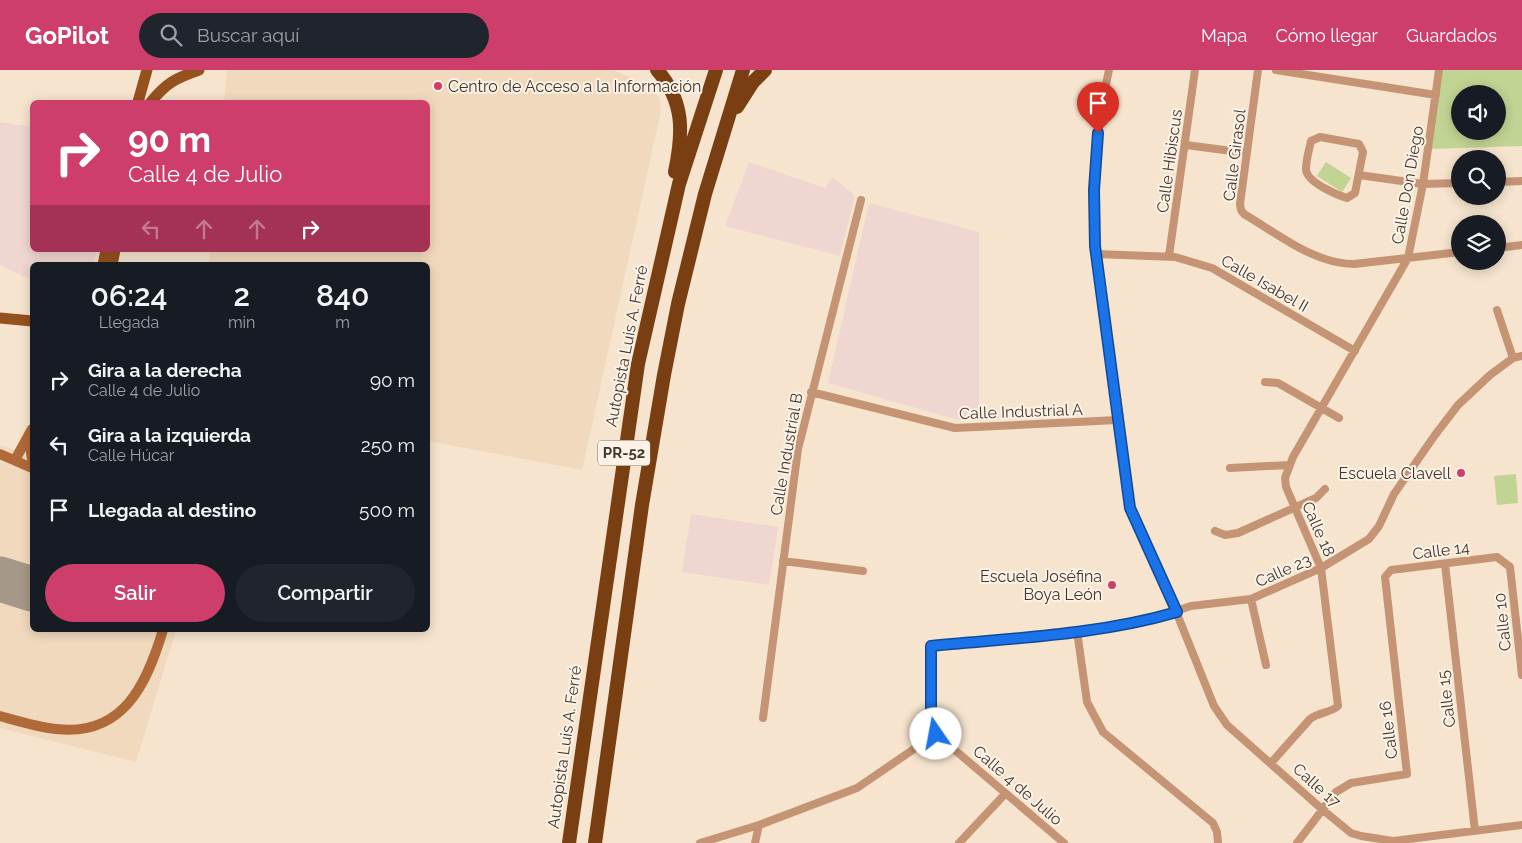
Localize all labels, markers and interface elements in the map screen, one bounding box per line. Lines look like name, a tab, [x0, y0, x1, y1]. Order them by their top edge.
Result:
search box	[139, 13, 489, 58]
text: GoPilot	[25, 21, 109, 50]
icon: search	[157, 21, 185, 49]
text: Buscar aquí	[197, 24, 299, 46]
text: Mapa	[1201, 25, 1247, 46]
text: Cómo llegar	[1275, 25, 1378, 46]
text: Guardados	[1406, 25, 1497, 46]
place label: Centro de Acceso a la Información	[448, 77, 701, 96]
marker: Centro de Acceso a la Información	[432, 80, 444, 92]
pin	[1077, 82, 1119, 133]
map controls	[1451, 85, 1506, 270]
button: sound	[1451, 85, 1506, 140]
icon: arrive	[1084, 89, 1112, 117]
street label: Calle Girasol	[1219, 107, 1250, 202]
street label: Calle Hibiscus	[1153, 108, 1186, 214]
text: 90 m	[128, 119, 211, 160]
icon: right	[45, 120, 110, 185]
street label: Calle Don Diego	[1388, 124, 1427, 246]
button: search	[1451, 150, 1506, 205]
text: Calle 4 de Julio	[128, 161, 282, 187]
icon: left	[137, 215, 165, 243]
icon: ahead	[190, 215, 218, 243]
icon: ahead	[243, 215, 271, 243]
icon: right	[296, 215, 324, 243]
button: layers	[1451, 215, 1506, 270]
street label: Calle Isabel II	[1218, 251, 1312, 316]
street label: Autopista Luis A. Ferré	[601, 264, 651, 429]
text: 06:24	[91, 278, 167, 313]
text: 2	[233, 278, 250, 313]
text: 840	[316, 278, 369, 313]
text: Llegada	[99, 313, 159, 332]
text: min	[228, 313, 255, 332]
text: m	[335, 313, 350, 332]
text: Gira a la derecha	[88, 359, 242, 381]
icon: right	[45, 366, 73, 394]
text: 90 m	[370, 369, 415, 391]
text: Calle 4 de Julio	[88, 381, 200, 400]
street label: Calle Industrial B	[766, 391, 807, 517]
street label: Calle Industrial A	[959, 400, 1083, 423]
text: Gira a la izquierda	[88, 424, 251, 446]
icon: left	[45, 431, 73, 459]
text: 250 m	[361, 434, 415, 456]
road number: PR-52	[598, 440, 650, 466]
text: Calle Húcar	[88, 446, 174, 465]
place label: Escuela Clavell	[1339, 464, 1452, 483]
marker: Escuela Clavell	[1455, 467, 1467, 479]
icon: arrive	[45, 496, 73, 524]
text: Llegada al destino	[88, 499, 256, 521]
text: 500 m	[359, 499, 415, 521]
street label: Calle 18	[1298, 499, 1339, 560]
street label: Calle 14	[1411, 538, 1471, 563]
street label: Calle 23	[1252, 550, 1314, 591]
button: Salir	[45, 564, 225, 622]
button: Compartir	[235, 564, 415, 622]
place label: Escuela Joséfina Boya León	[980, 567, 1102, 604]
marker: Escuela Joséfina Boya León	[1106, 579, 1118, 591]
street label: Calle 10	[1490, 592, 1515, 652]
street label: Autopista Luis A. Ferré	[544, 664, 585, 830]
street label: Calle 15	[1434, 669, 1459, 729]
street label: Calle 16	[1376, 700, 1401, 760]
position arrow	[909, 707, 961, 759]
street label: Calle 4 de Julio	[969, 741, 1066, 829]
street label: Calle 17	[1289, 759, 1345, 812]

